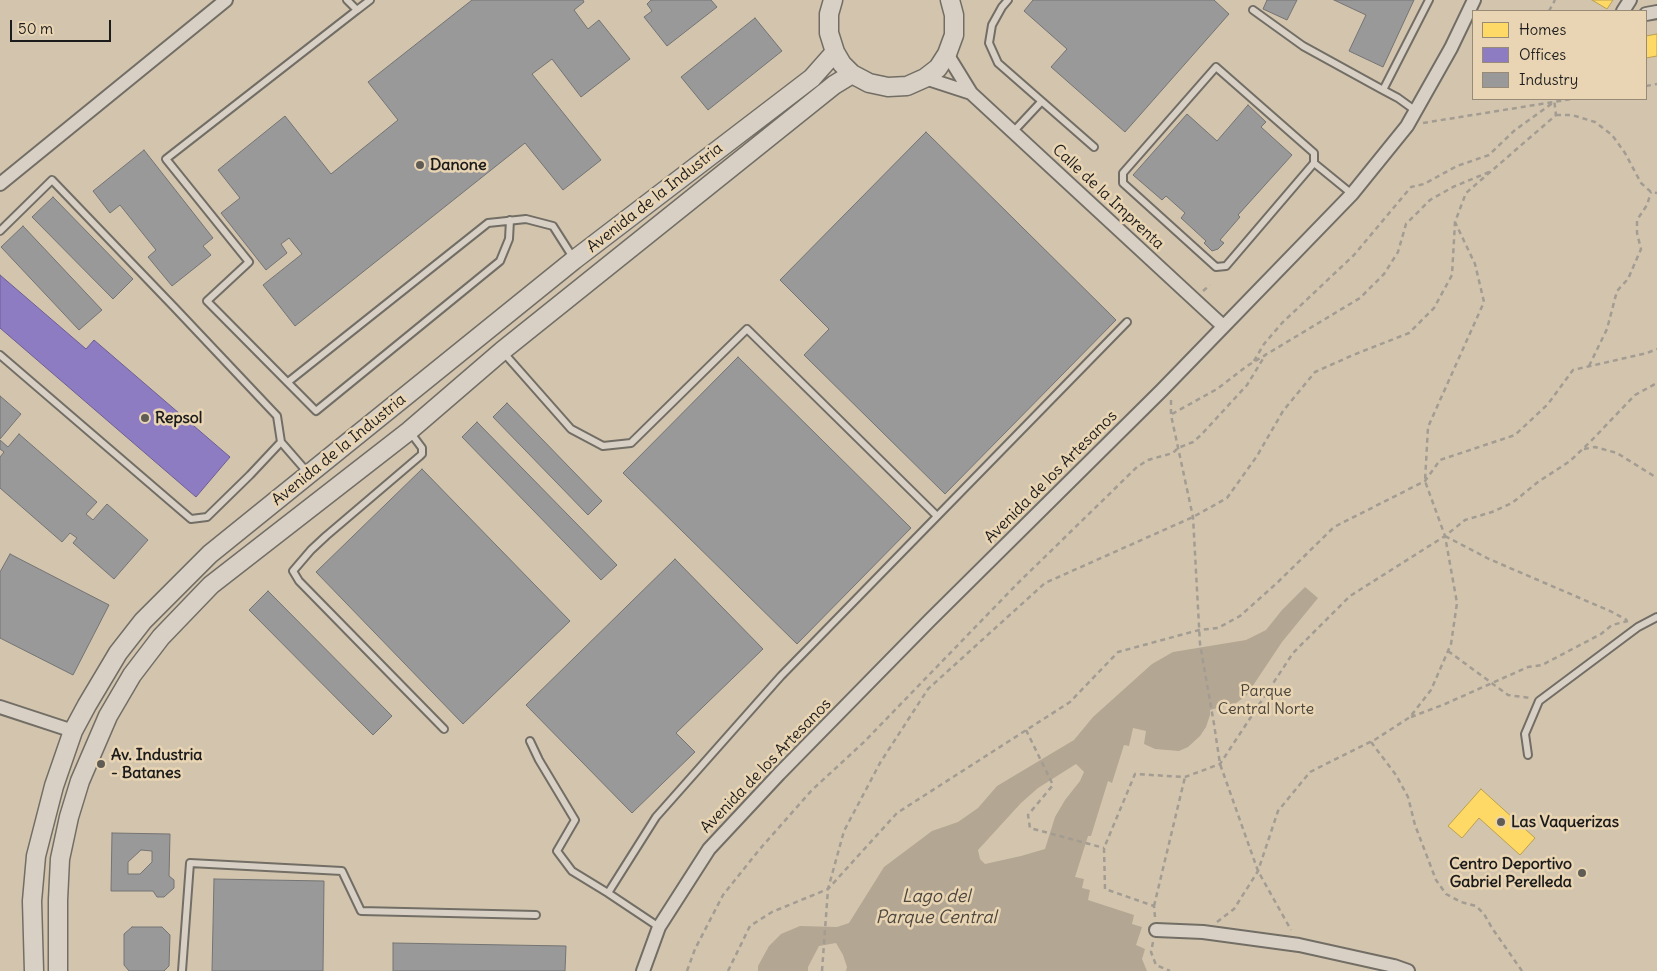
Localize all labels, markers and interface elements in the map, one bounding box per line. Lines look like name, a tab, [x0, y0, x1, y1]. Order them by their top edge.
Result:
scale bar	[12, 10, 114, 42]
legend	[1472, 10, 1647, 100]
text: 50 m	[18, 19, 53, 38]
text: Homes	[1519, 20, 1566, 39]
text: Offices	[1519, 45, 1566, 64]
text: Industry	[1519, 70, 1578, 89]
street label: Avenida de la Industria	[583, 139, 727, 257]
street label: Calle de la Imprenta	[1048, 140, 1168, 254]
place label: Danone	[430, 155, 487, 175]
marker: Danone	[414, 159, 426, 171]
street label: Avenida de la Industria	[268, 390, 410, 510]
street label: Avenida de los Artesanos	[981, 407, 1121, 547]
place label: Repsol	[155, 408, 202, 428]
marker: Repsol	[139, 412, 151, 424]
park label: Parque Central Norte	[1218, 681, 1314, 719]
street label: Avenida de los Artesanos	[697, 695, 835, 837]
place label: Av. Industria - Batanes	[111, 745, 202, 783]
marker: Av. Industria - Batanes	[95, 758, 107, 770]
place label: Las Vaquerizas	[1511, 812, 1619, 832]
marker: Las Vaquerizas	[1495, 816, 1507, 828]
place label: Centro Deportivo Gabriel Perelleda	[1449, 854, 1572, 892]
marker: Centro Deportivo Gabriel Perelleda	[1576, 867, 1588, 879]
water label: Lago del Parque Central	[875, 886, 997, 929]

